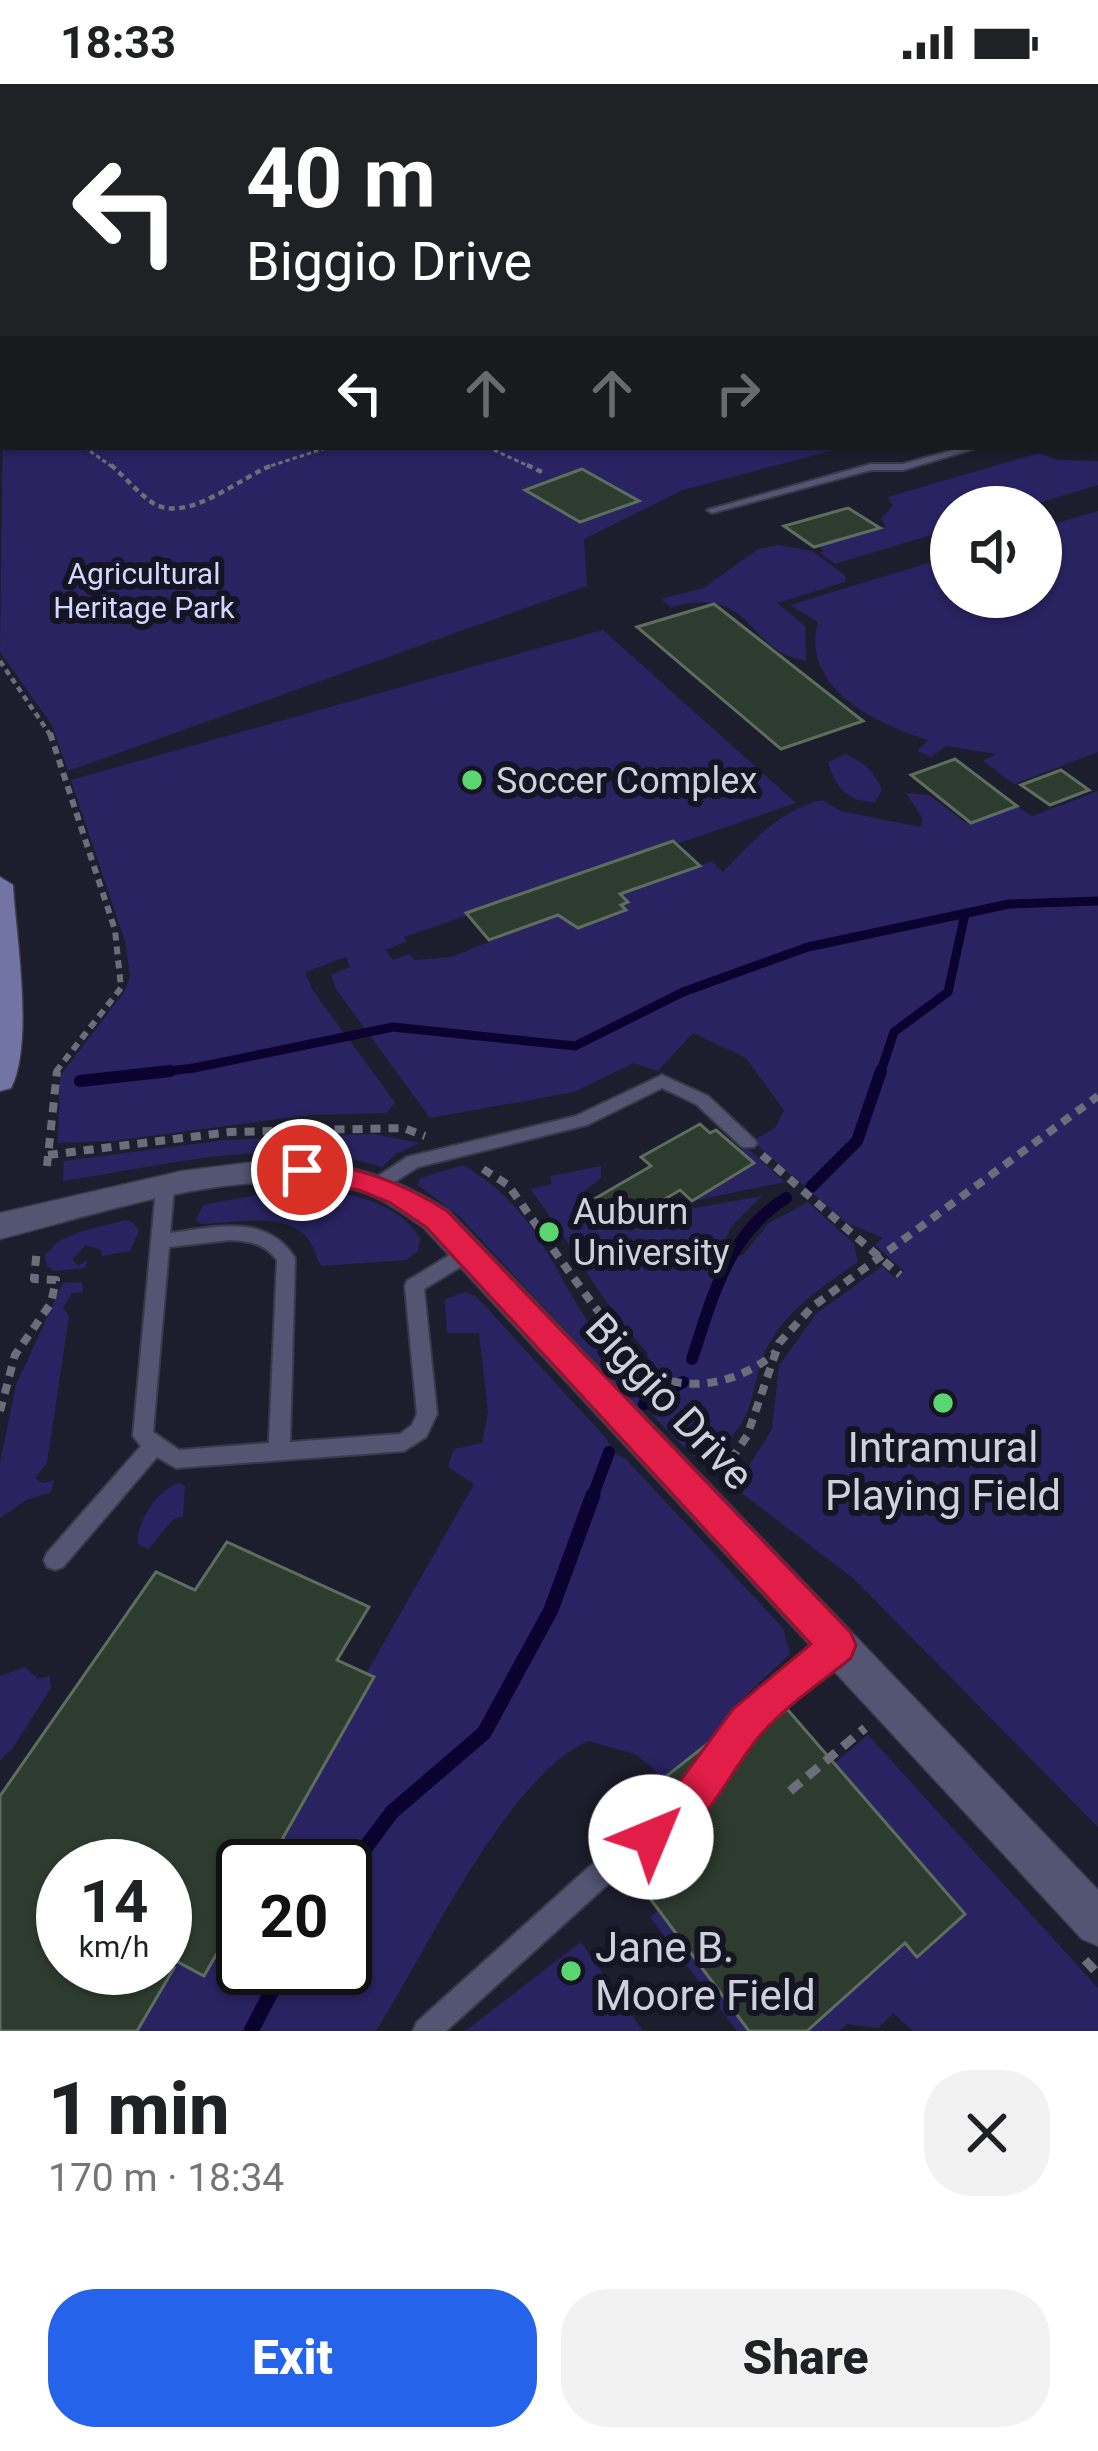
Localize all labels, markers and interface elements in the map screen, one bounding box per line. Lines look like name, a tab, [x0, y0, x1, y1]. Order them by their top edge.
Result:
text: 18:33	[60, 16, 176, 69]
text: 40 m	[246, 129, 436, 228]
icon: left	[48, 132, 204, 288]
text: Biggio Drive	[246, 230, 532, 293]
icon: left	[327, 360, 393, 426]
icon: ahead	[453, 360, 519, 426]
icon: ahead	[579, 360, 645, 426]
icon: right	[705, 360, 771, 426]
map controls	[930, 486, 1062, 618]
button: sound	[930, 486, 1062, 618]
park label: Agricultural Heritage Park	[53, 556, 236, 625]
place label: Soccer Complex	[496, 760, 757, 802]
marker: Soccer Complex	[459, 767, 485, 793]
pin	[251, 1119, 353, 1221]
icon: arrive	[269, 1137, 335, 1203]
place label: Auburn University	[573, 1191, 730, 1274]
marker: Auburn University	[536, 1219, 562, 1245]
street label: Biggio Drive	[576, 1303, 763, 1499]
marker: Intramural Playing Field	[930, 1390, 956, 1416]
place label: Intramural Playing Field	[825, 1423, 1061, 1520]
position arrow	[588, 1774, 714, 1900]
speed limit sign: 20	[216, 1839, 372, 1995]
text: 14	[80, 1866, 148, 1937]
place label: Jane B. Moore Field	[595, 1923, 816, 2020]
text: km/h	[79, 1929, 149, 1964]
marker: Jane B. Moore Field	[558, 1958, 584, 1984]
text: 1 min	[48, 2067, 230, 2152]
button: close	[924, 2070, 1050, 2196]
text: 170 m · 18:34	[48, 2155, 284, 2201]
button: Exit	[48, 2289, 537, 2427]
button: Share	[561, 2289, 1050, 2427]

